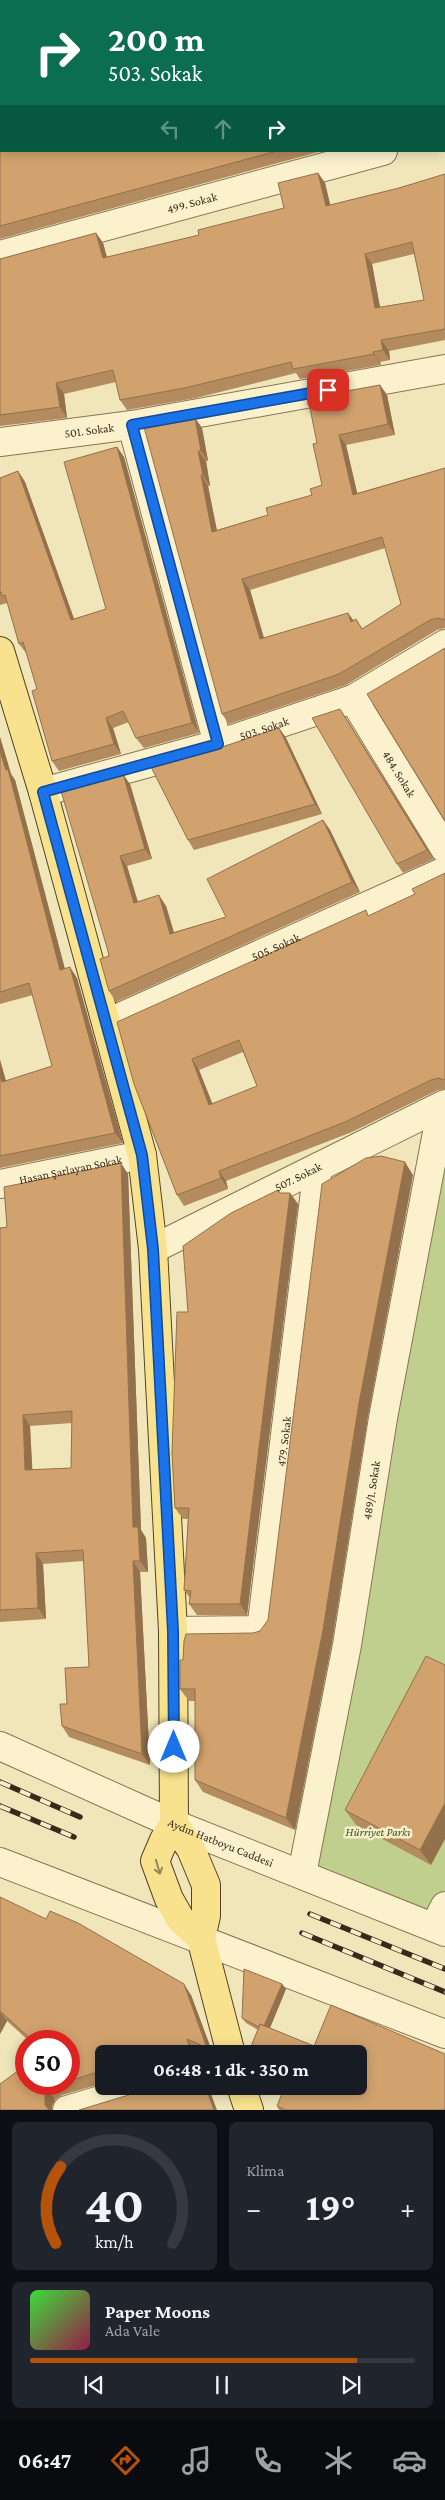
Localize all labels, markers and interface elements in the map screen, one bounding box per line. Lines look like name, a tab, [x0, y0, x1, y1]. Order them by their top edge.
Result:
icon: right	[25, 20, 90, 85]
text: 200 m	[108, 20, 205, 59]
text: 503. Sokak	[108, 61, 202, 86]
icon: left	[156, 115, 184, 143]
icon: ahead	[209, 115, 237, 143]
icon: right	[262, 115, 290, 143]
street label: 499. Sokak	[165, 189, 219, 216]
pin	[307, 369, 349, 411]
icon: arrive	[314, 376, 342, 404]
street label: 501. Sokak	[64, 420, 115, 441]
street label: 503. Sokak	[237, 714, 291, 743]
street label: 484. Sokak	[379, 748, 419, 800]
street label: 505. Sokak	[249, 930, 302, 964]
street label: Hasan Şarlayan Sokak	[18, 1152, 124, 1187]
street label: 507. Sokak	[272, 1159, 324, 1195]
street label: 479. Sokak	[274, 1415, 294, 1467]
street label: 489/1. Sokak	[360, 1460, 383, 1521]
position arrow	[147, 1720, 199, 1772]
street label: Aydın Hatboyu Caddesi	[166, 1815, 275, 1870]
park label: Hürriyet Parkı	[346, 1825, 410, 1839]
one-way arrow	[154, 1859, 164, 1875]
speed limit sign: 50	[15, 2030, 80, 2095]
text: 06:48 · 1 dk · 350 m	[153, 2059, 309, 2080]
text: Klima	[247, 2162, 284, 2179]
text: 40	[84, 2175, 144, 2233]
text: 19°	[306, 2186, 356, 2228]
text: −	[247, 2193, 261, 2224]
text: +	[400, 2193, 415, 2224]
text: km/h	[95, 2232, 134, 2252]
text: Paper Moons	[105, 2301, 210, 2322]
text: Ada Vale	[105, 2322, 160, 2339]
icon: previous	[80, 2371, 108, 2399]
icon: pause	[208, 2371, 236, 2399]
icon: next	[337, 2371, 365, 2399]
icon: directions	[108, 2443, 143, 2478]
icon: music	[179, 2443, 214, 2478]
icon: phone	[250, 2443, 285, 2478]
icon: climate	[321, 2443, 356, 2478]
icon: car	[392, 2443, 427, 2478]
text: 06:47	[18, 2448, 72, 2473]

